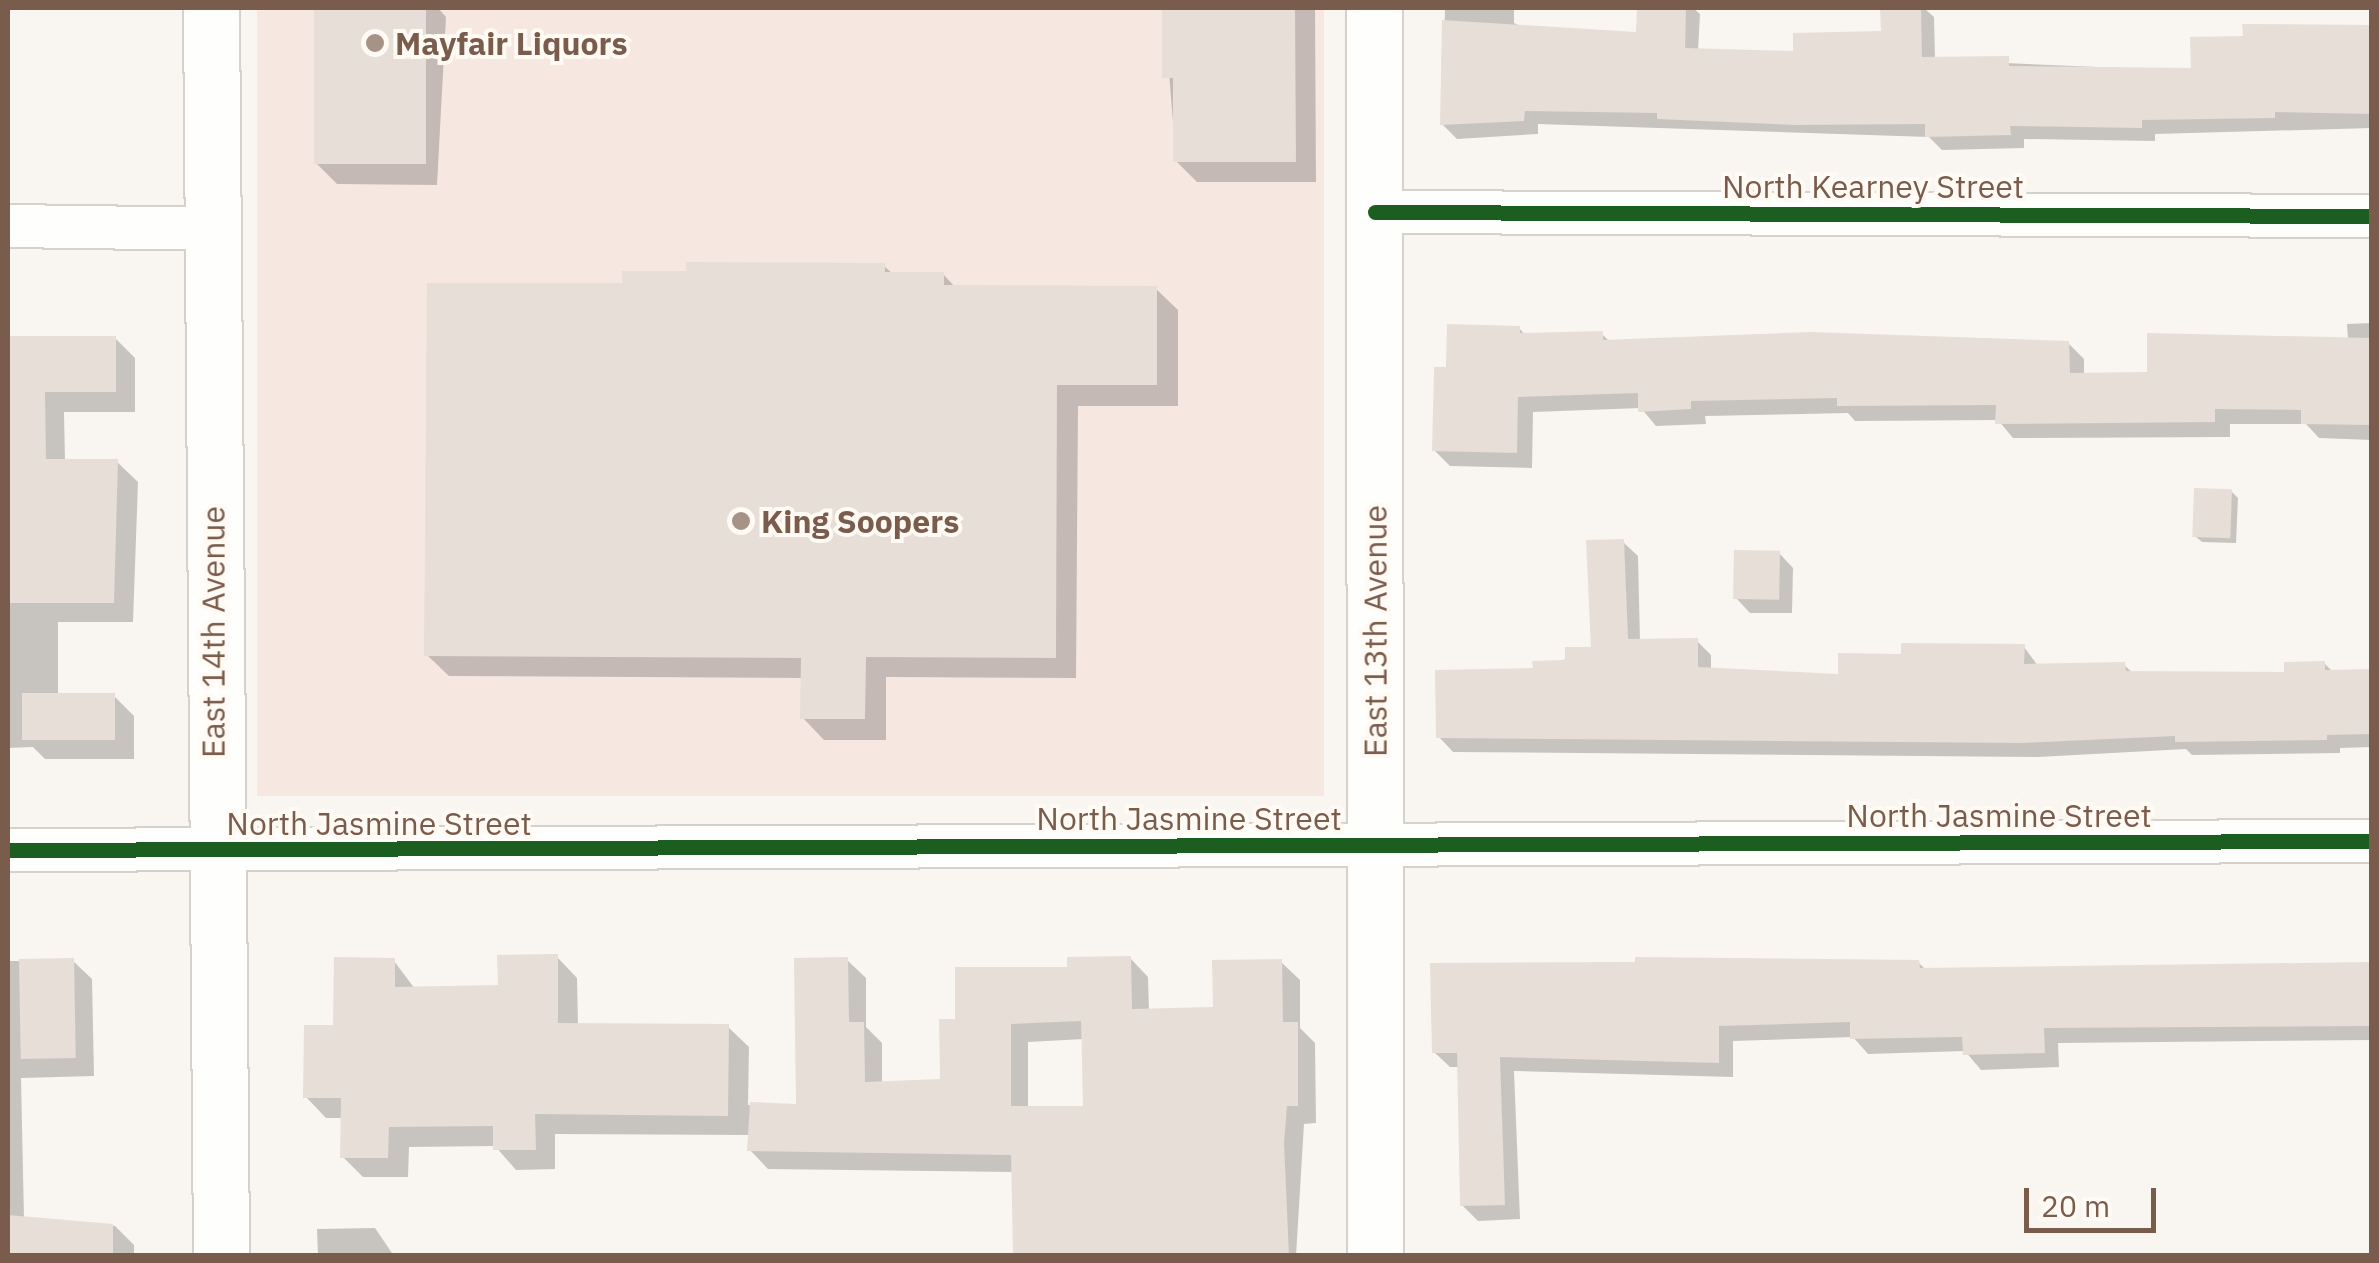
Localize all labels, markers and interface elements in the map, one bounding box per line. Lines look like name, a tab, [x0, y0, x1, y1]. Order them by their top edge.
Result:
place label: Mayfair Liquors	[395, 24, 628, 62]
marker: Mayfair Liquors	[364, 32, 386, 54]
street label: North Kearney Street	[1722, 167, 2024, 205]
place label: King Soopers	[761, 502, 959, 540]
street label: East 13th Avenue	[1356, 505, 1394, 757]
street label: East 14th Avenue	[194, 506, 232, 758]
marker: King Soopers	[730, 510, 752, 532]
street label: North Jasmine Street	[1846, 796, 2152, 834]
street label: North Jasmine Street	[1036, 799, 1342, 837]
street label: North Jasmine Street	[226, 804, 532, 842]
scale bar	[2029, 1168, 2162, 1230]
text: 20 m	[2041, 1186, 2110, 1225]

